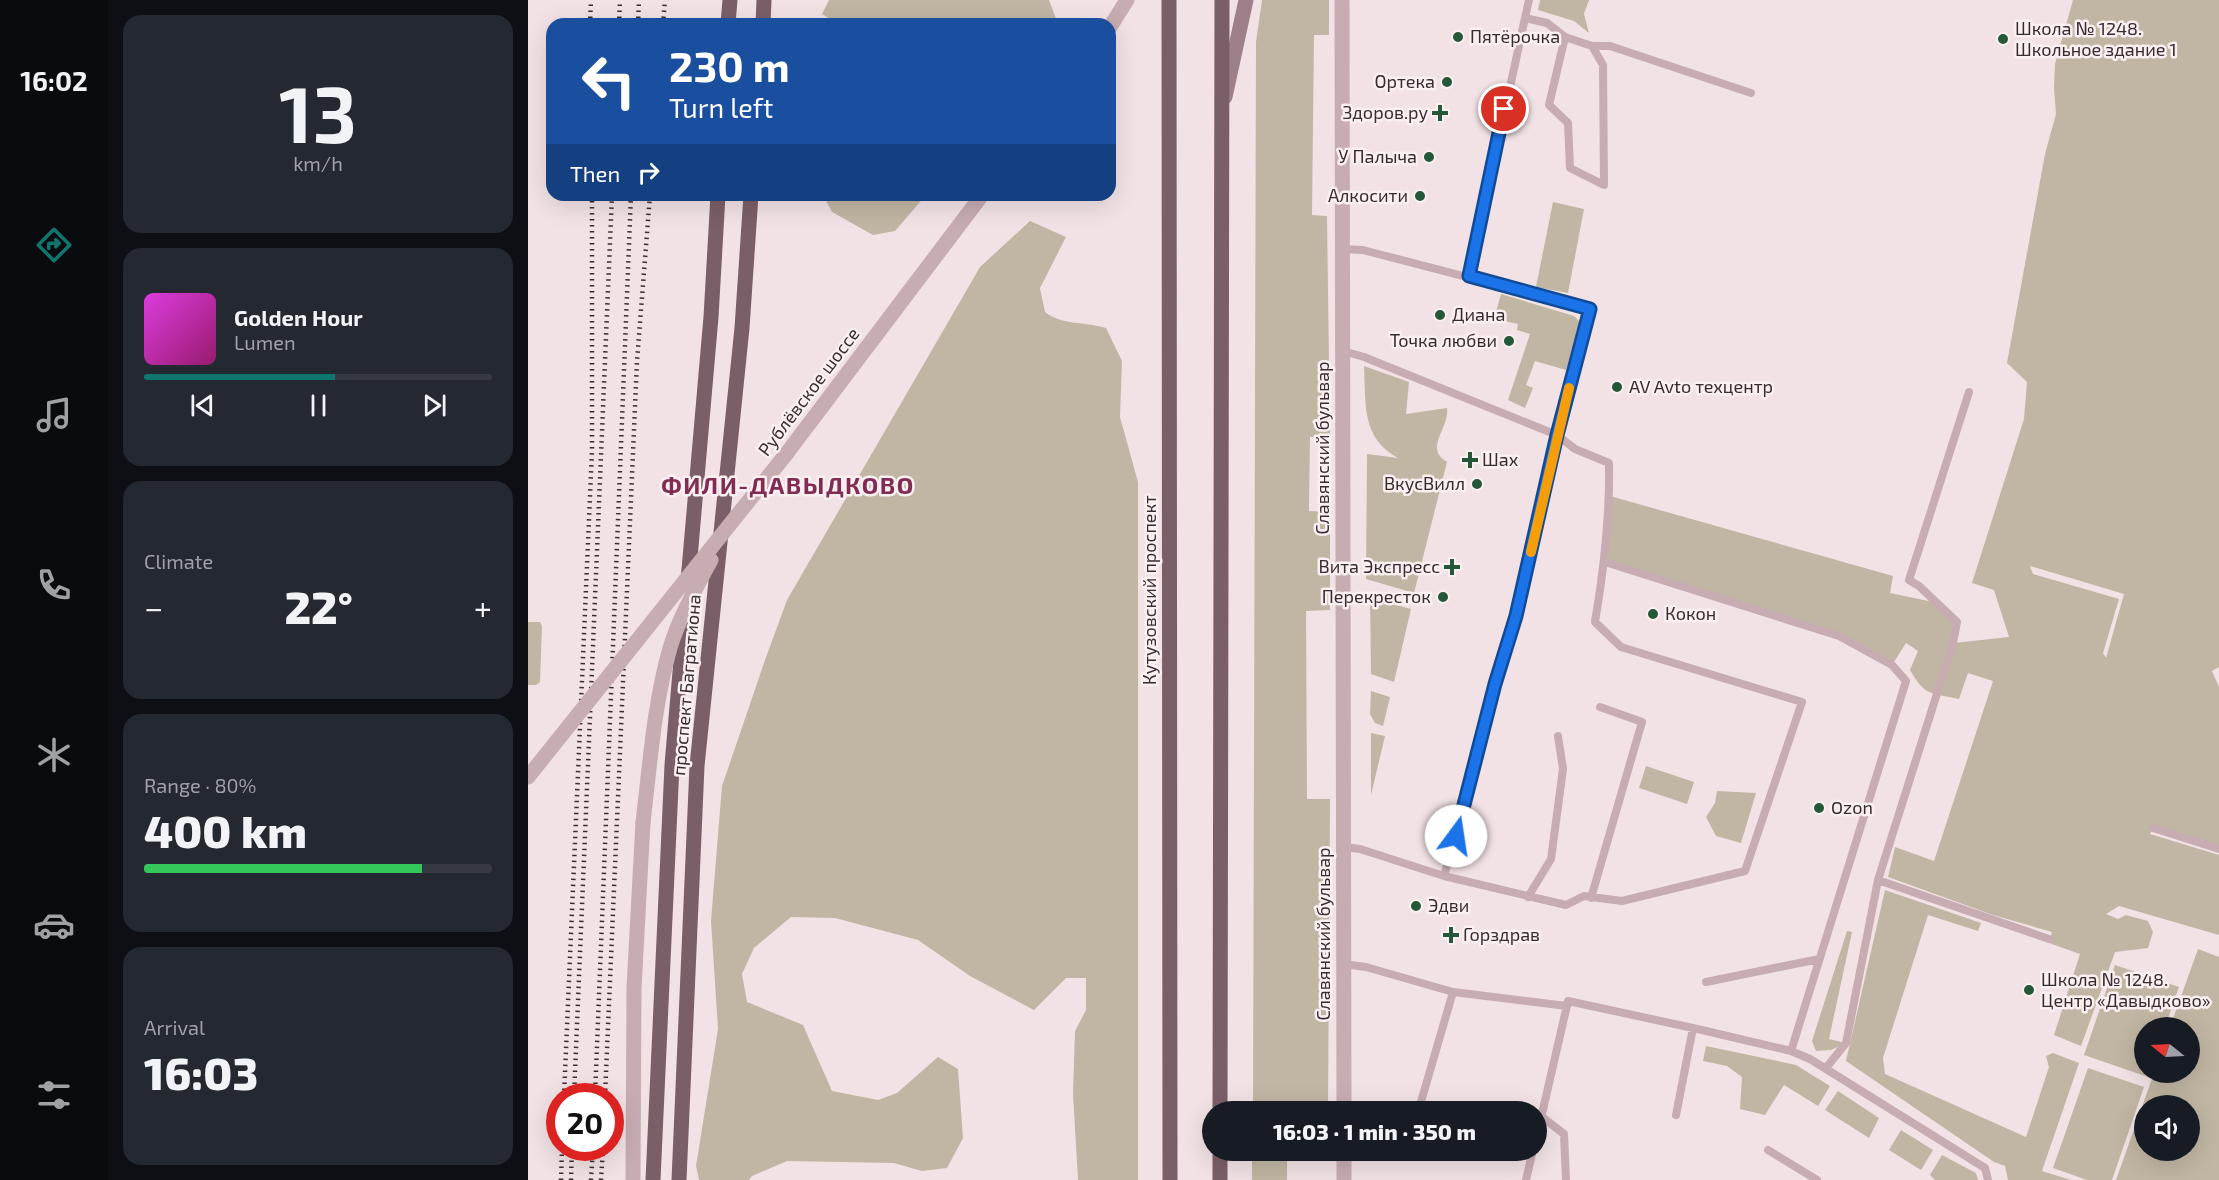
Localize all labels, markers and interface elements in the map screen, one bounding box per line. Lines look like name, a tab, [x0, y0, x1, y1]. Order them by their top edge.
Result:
place label: Школа № 1248. Школьное здание 1	[2015, 17, 2177, 60]
place label: Пятёрочка	[1470, 25, 1560, 47]
marker: Пятёрочка	[1451, 30, 1465, 44]
marker: Школа № 1248. Школьное здание 1	[1996, 32, 2010, 46]
text: 230 m	[669, 40, 790, 90]
icon: left	[570, 42, 648, 120]
text: 16:02	[20, 64, 88, 96]
text: 13	[279, 65, 357, 159]
place label: Ортека	[1375, 70, 1435, 92]
marker: Ортека	[1440, 75, 1454, 89]
pin	[1478, 83, 1529, 134]
text: Turn left	[669, 91, 773, 123]
icon: arrive	[1487, 92, 1520, 125]
place label: Здоров.ру	[1342, 101, 1428, 123]
marker: Здоров.ру	[1433, 106, 1447, 120]
place label: У Палыча	[1338, 145, 1417, 167]
marker: У Палыча	[1422, 150, 1436, 164]
text: km/h	[293, 151, 343, 175]
icon: right	[632, 156, 665, 189]
text: Then	[570, 160, 620, 186]
place label: Алкосити	[1328, 184, 1408, 206]
marker: Алкосити	[1413, 189, 1427, 203]
icon: directions	[33, 224, 75, 266]
place label: Диана	[1452, 303, 1505, 325]
text: Golden Hour	[234, 304, 363, 330]
marker: Диана	[1433, 308, 1447, 322]
street label: Рублёвское шоссе	[753, 323, 864, 460]
place label: Точка любви	[1390, 329, 1497, 351]
text: Lumen	[234, 330, 296, 354]
marker: Точка любви	[1502, 334, 1516, 348]
street label: Славянский бульвар	[1311, 361, 1333, 535]
place label: AV Avto техцентр	[1629, 375, 1773, 397]
marker: AV Avto техцентр	[1610, 380, 1624, 394]
icon: previous	[186, 389, 219, 422]
icon: pause	[302, 389, 335, 422]
icon: next	[418, 389, 451, 422]
icon: music	[33, 394, 75, 436]
place label: Шах	[1482, 448, 1519, 470]
marker: Шах	[1463, 453, 1477, 467]
district label: ФИЛИ-ДАВЫДКОВО	[661, 470, 915, 499]
place label: ВкусВилл	[1384, 472, 1465, 494]
marker: ВкусВилл	[1470, 477, 1484, 491]
street label: Кутузовский проспект	[1138, 495, 1160, 685]
text: Climate	[144, 549, 213, 573]
place label: Вита Экспресс	[1319, 555, 1440, 577]
marker: Вита Экспресс	[1445, 560, 1459, 574]
icon: phone	[33, 564, 75, 606]
text: 22°	[284, 579, 353, 633]
place label: Перекресток	[1322, 585, 1431, 607]
text: −	[144, 587, 163, 627]
text: +	[474, 587, 492, 627]
marker: Перекресток	[1436, 590, 1450, 604]
street label: проспект Багратиона	[667, 593, 705, 777]
place label: Кокон	[1665, 602, 1716, 624]
marker: Кокон	[1646, 607, 1660, 621]
icon: climate	[33, 734, 75, 776]
text: Range · 80%	[144, 773, 257, 797]
place label: Ozon	[1831, 796, 1873, 818]
marker: Ozon	[1812, 801, 1826, 815]
text: 400 km	[144, 803, 307, 857]
position arrow	[1424, 804, 1488, 868]
street label: Славянский бульвар	[1312, 847, 1334, 1021]
place label: Эдви	[1428, 894, 1469, 916]
marker: Эдви	[1409, 899, 1423, 913]
icon: car	[33, 904, 75, 946]
place label: Горздрав	[1463, 923, 1540, 945]
marker: Горздрав	[1444, 928, 1458, 942]
place label: Школа № 1248. Центр «Давыдково»	[2041, 968, 2210, 1011]
marker: Школа № 1248. Центр «Давыдково»	[2022, 983, 2036, 997]
text: Arrival	[144, 1015, 205, 1039]
north arrow	[2134, 1017, 2200, 1083]
map controls	[2134, 1017, 2200, 1161]
text: 16:03	[144, 1045, 258, 1099]
icon: filters	[33, 1074, 75, 1116]
speed limit sign: 20	[546, 1083, 624, 1161]
button: sound	[2134, 1095, 2200, 1161]
text: 16:03 · 1 min · 350 m	[1273, 1118, 1476, 1144]

